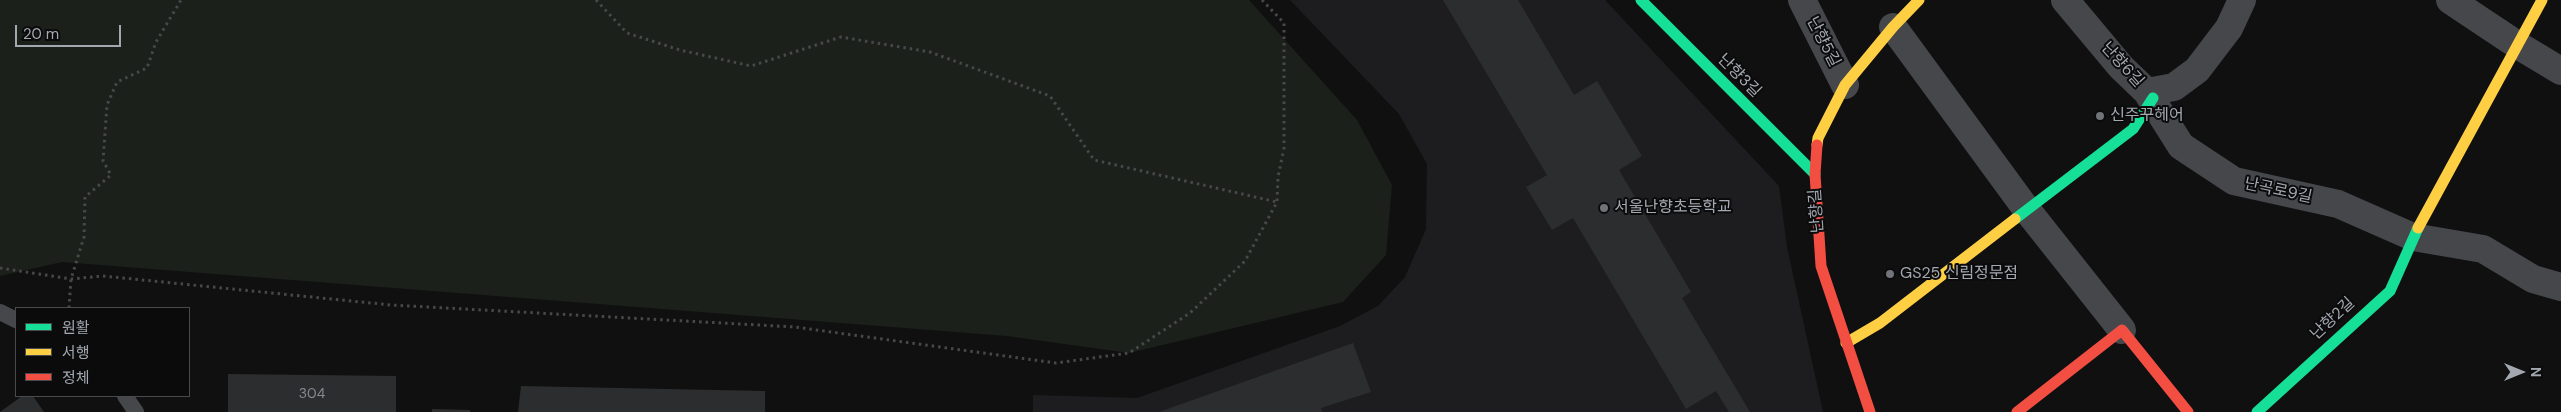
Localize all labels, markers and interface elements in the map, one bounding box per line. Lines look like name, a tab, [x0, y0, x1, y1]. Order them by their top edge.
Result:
street label: 난향5길	[1802, 14, 1844, 70]
scale bar	[18, 15, 124, 47]
text: 20 m	[23, 24, 59, 44]
street label: 난향6길	[2097, 38, 2147, 92]
street label: 난향3길	[1713, 50, 1765, 102]
place label: 신주꾸헤어	[2110, 106, 2184, 126]
marker: 신주꾸헤어	[2094, 110, 2106, 122]
street label: 난곡로9길	[2242, 174, 2314, 208]
street label: 난향길	[1806, 188, 1828, 234]
place label: 서울난향초등학교	[1614, 198, 1732, 218]
marker: 서울난향초등학교	[1598, 202, 1610, 214]
place label: GS25 신림정문점	[1900, 264, 2018, 284]
marker: GS25 신림정문점	[1884, 268, 1896, 280]
street label: 난향2길	[2307, 294, 2359, 344]
legend	[15, 307, 190, 397]
text: 원활	[62, 318, 90, 338]
text: 서행	[62, 343, 90, 363]
north arrow	[2496, 347, 2546, 397]
text: N	[2527, 367, 2545, 377]
text: 정체	[62, 368, 90, 388]
house number: 304	[299, 386, 325, 402]

